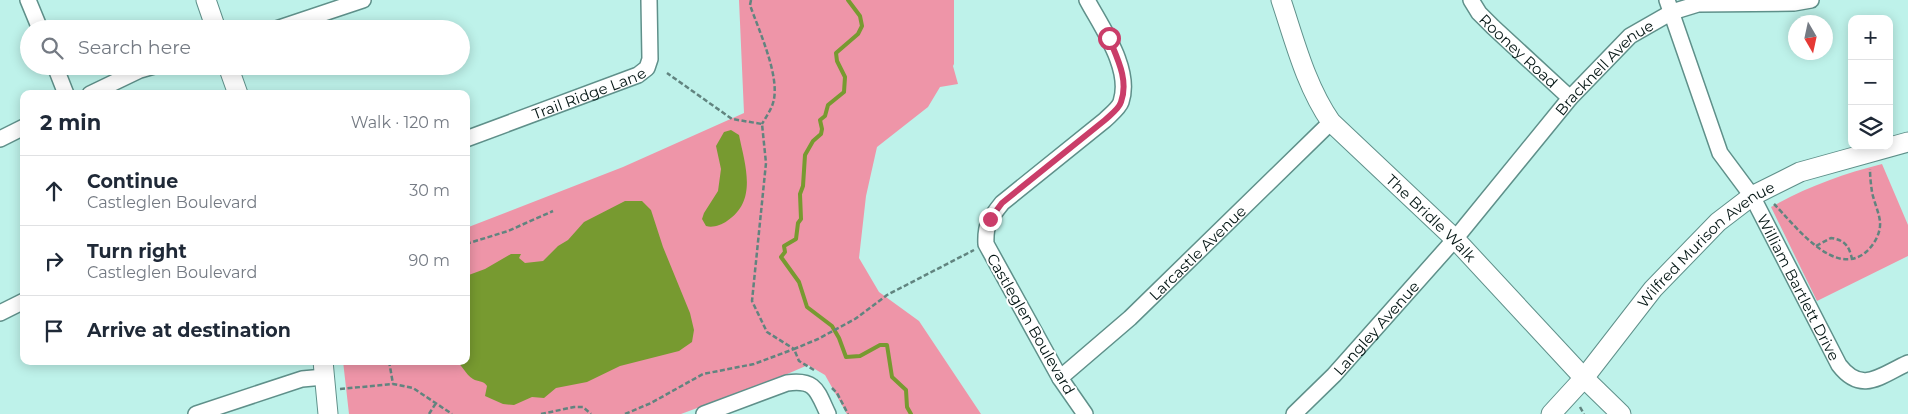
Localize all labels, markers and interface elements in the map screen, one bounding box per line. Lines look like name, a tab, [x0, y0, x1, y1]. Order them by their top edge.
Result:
street label: Rooney Road	[1476, 10, 1562, 92]
street label: Bracknell Avenue	[1551, 15, 1657, 119]
north arrow	[1788, 15, 1833, 60]
map controls	[1848, 15, 1893, 150]
button: +	[1848, 15, 1893, 60]
search box	[20, 20, 470, 75]
route start	[1098, 27, 1121, 50]
icon: search	[38, 34, 66, 62]
text: Search here	[78, 36, 191, 59]
button: −	[1848, 60, 1893, 105]
street label: Trail Ridge Lane	[529, 63, 650, 123]
button: layers	[1848, 105, 1893, 150]
text: 2 min	[40, 110, 101, 135]
text: Walk · 120 m	[351, 113, 450, 132]
text: Continue	[87, 170, 178, 193]
street label: The Bridle Walk	[1382, 170, 1480, 265]
icon: ahead	[40, 177, 68, 205]
street label: Wilfred Murison Avenue	[1633, 177, 1777, 311]
text: 30 m	[409, 181, 450, 200]
text: Castleglen Boulevard	[87, 193, 257, 212]
street label: Larcastle Avenue	[1145, 201, 1250, 304]
route end	[979, 208, 1002, 231]
street label: William Bartlett Drive	[1753, 211, 1844, 364]
text: Turn right	[87, 240, 187, 263]
icon: right	[40, 247, 68, 275]
street label: Castleglen Boulevard	[983, 250, 1079, 398]
text: 90 m	[408, 251, 450, 270]
text: Castleglen Boulevard	[87, 263, 257, 282]
street label: Langley Avenue	[1329, 277, 1423, 379]
icon: arrive	[40, 317, 68, 345]
text: Arrive at destination	[87, 319, 291, 342]

